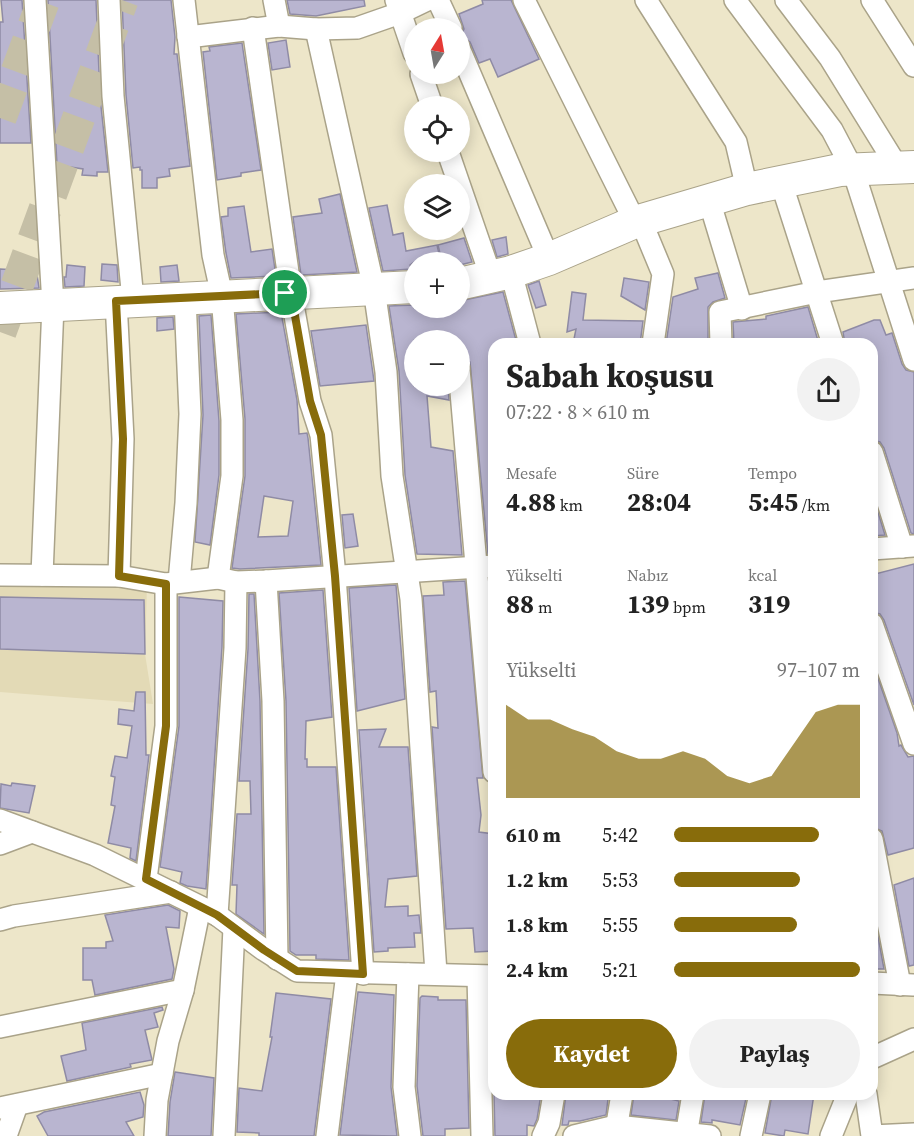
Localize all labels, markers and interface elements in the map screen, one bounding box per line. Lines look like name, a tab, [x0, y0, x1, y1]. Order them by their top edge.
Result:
north arrow	[404, 18, 470, 84]
map controls	[404, 18, 470, 396]
button: locate	[404, 96, 470, 162]
button: layers	[404, 174, 470, 240]
button: +	[404, 252, 470, 318]
pin	[259, 267, 310, 318]
icon: arrive	[268, 276, 301, 309]
button: −	[404, 330, 470, 396]
text: Sabah koşusu	[506, 353, 714, 398]
button: share	[797, 358, 860, 421]
text: 07:22 · 8 × 610 m	[506, 398, 650, 426]
text: Mesafe	[506, 462, 557, 484]
text: Süre	[627, 462, 659, 484]
text: Tempo	[748, 462, 797, 484]
text: 4.88	[506, 484, 556, 520]
text: 28:04	[627, 484, 691, 520]
text: 5:45	[748, 484, 798, 520]
text: km	[556, 494, 583, 516]
text: /km	[798, 494, 830, 516]
text: Yükselti	[506, 564, 562, 586]
text: Nabız	[627, 564, 668, 586]
text: kcal	[748, 564, 777, 586]
text: 88	[506, 586, 534, 622]
text: 139	[627, 586, 669, 622]
text: 319	[748, 586, 790, 622]
text: m	[534, 596, 552, 618]
text: bpm	[669, 596, 706, 618]
text: Yükselti	[506, 656, 577, 684]
text: 97–107 m	[777, 656, 860, 684]
text: 610 m	[506, 821, 561, 849]
text: 5:42	[602, 821, 638, 849]
text: 1.2 km	[506, 866, 568, 894]
text: 5:53	[602, 866, 638, 894]
text: 1.8 km	[506, 911, 568, 939]
text: 5:55	[602, 911, 638, 939]
text: 2.4 km	[506, 956, 568, 984]
text: 5:21	[602, 956, 638, 984]
button: Kaydet	[506, 1019, 677, 1088]
button: Paylaş	[689, 1019, 860, 1088]

